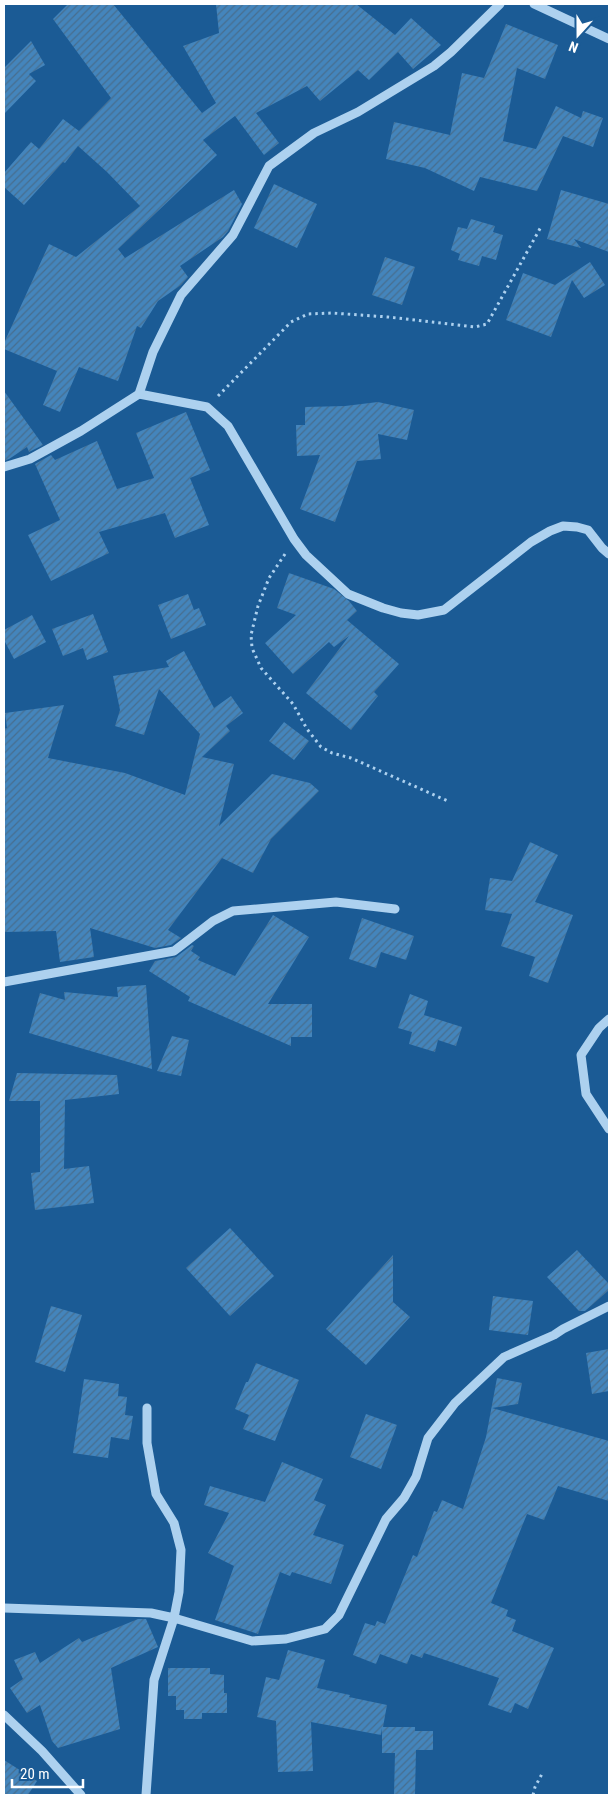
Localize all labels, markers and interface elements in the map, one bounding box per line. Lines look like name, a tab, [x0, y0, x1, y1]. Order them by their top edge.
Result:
north arrow	[553, 10, 603, 60]
text: N	[566, 38, 580, 56]
scale bar	[12, 1756, 84, 1788]
text: 20 m	[20, 1765, 50, 1783]

